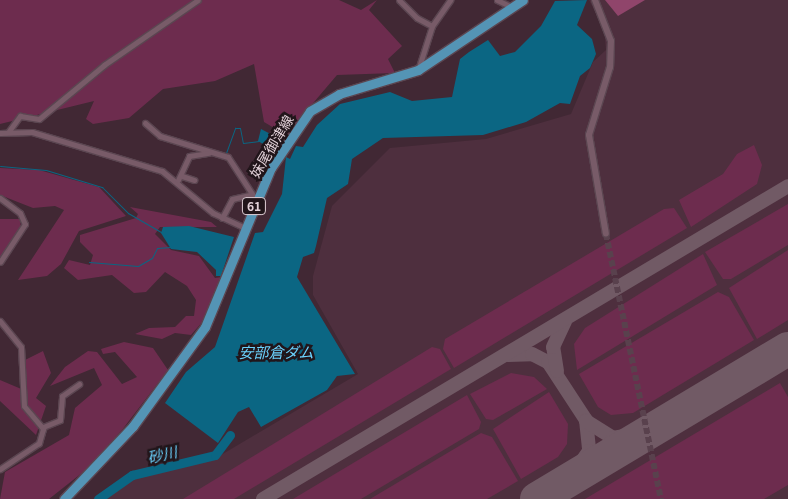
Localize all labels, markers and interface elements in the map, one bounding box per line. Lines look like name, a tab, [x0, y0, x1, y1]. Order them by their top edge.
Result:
street label: 妹尾御津線	[246, 112, 296, 180]
road number: 61	[242, 197, 266, 216]
water label: 安部倉ダム	[239, 343, 313, 361]
water label: 砂川	[145, 442, 179, 466]

